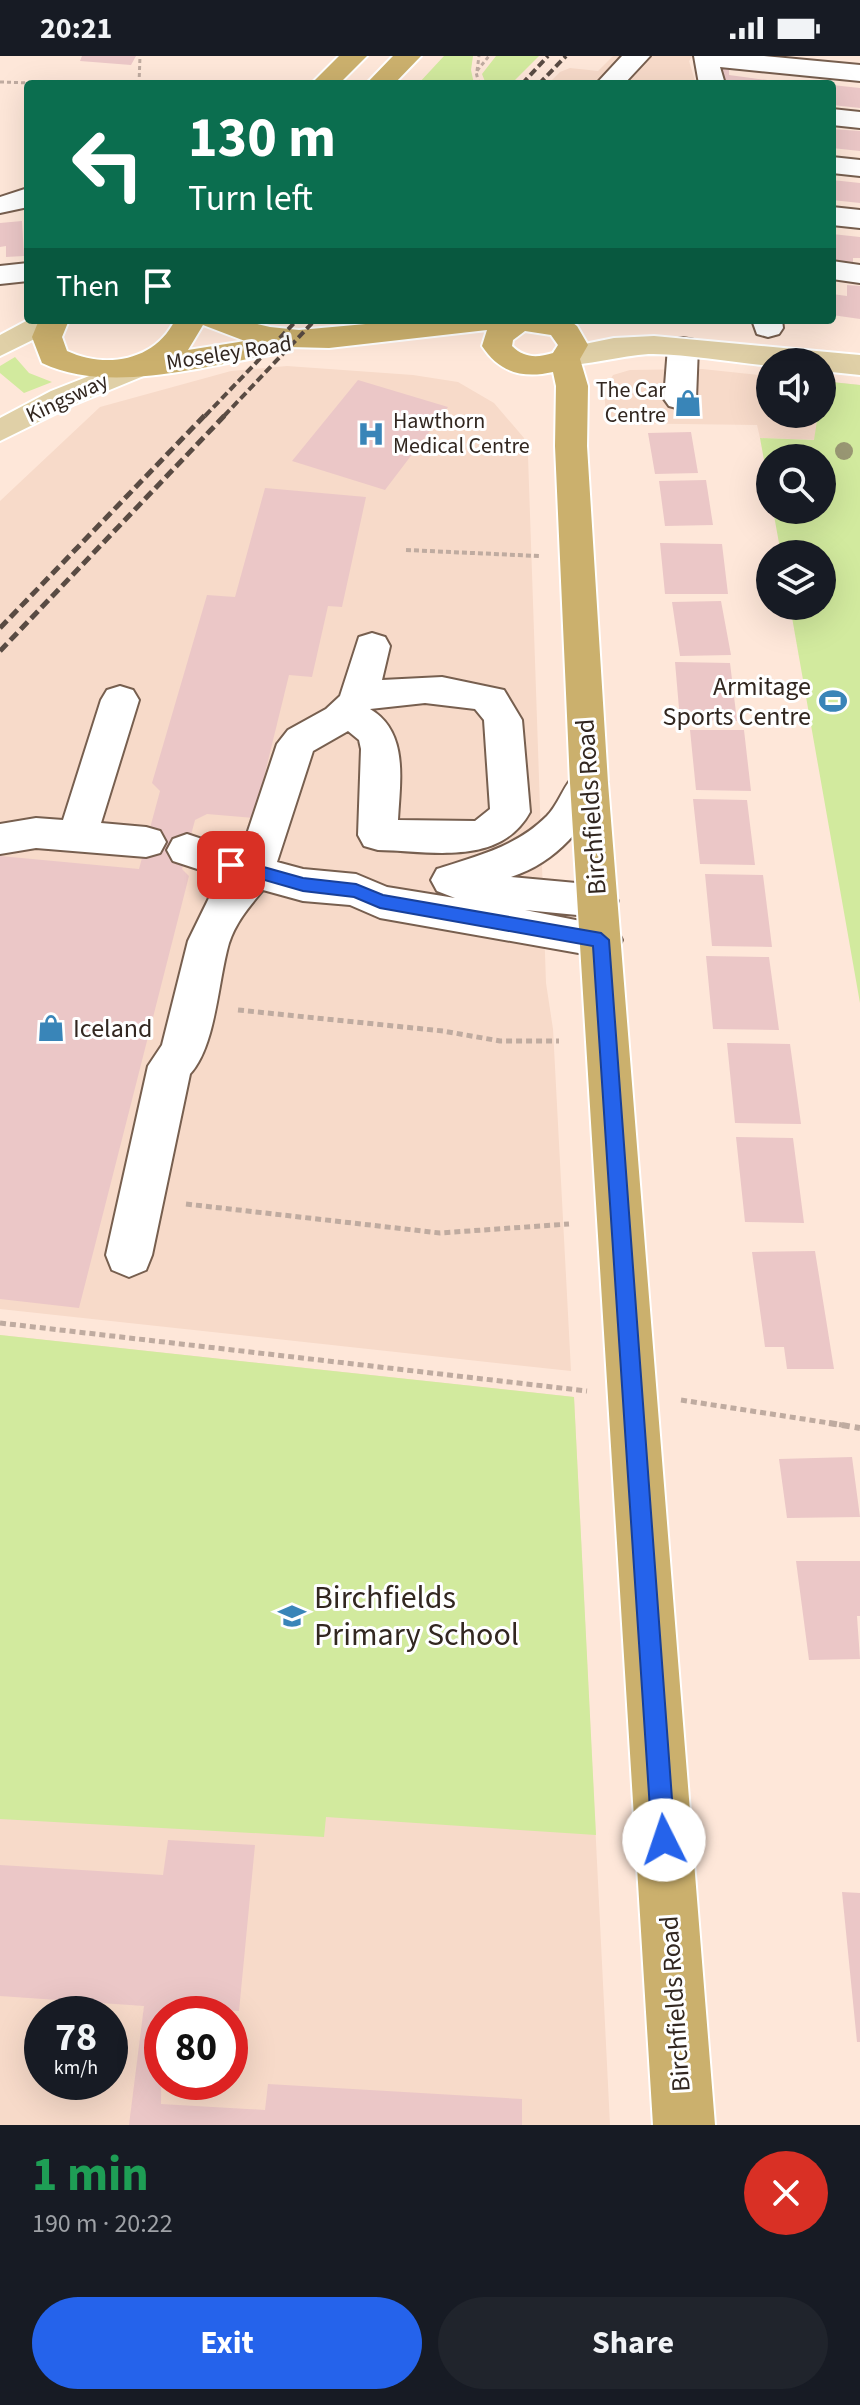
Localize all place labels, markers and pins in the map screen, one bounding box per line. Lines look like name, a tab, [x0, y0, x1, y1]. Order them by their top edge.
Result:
place label: The Car Centre	[596, 374, 666, 431]
shop icon: The Car Centre	[673, 388, 703, 418]
place label: Hawthorn Medical Centre	[393, 405, 530, 462]
hospital icon: Hawthorn Medical Centre	[356, 419, 386, 449]
place label: Armitage Sports Centre	[663, 668, 811, 735]
sports icon: Armitage Sports Centre	[818, 686, 848, 716]
pin	[197, 831, 265, 899]
place label: Iceland	[73, 1010, 152, 1047]
shop icon: Iceland	[36, 1013, 66, 1043]
place label: Birchfields Primary School	[314, 1575, 519, 1658]
school or university icon: Birchfields Primary School	[277, 1601, 307, 1631]

